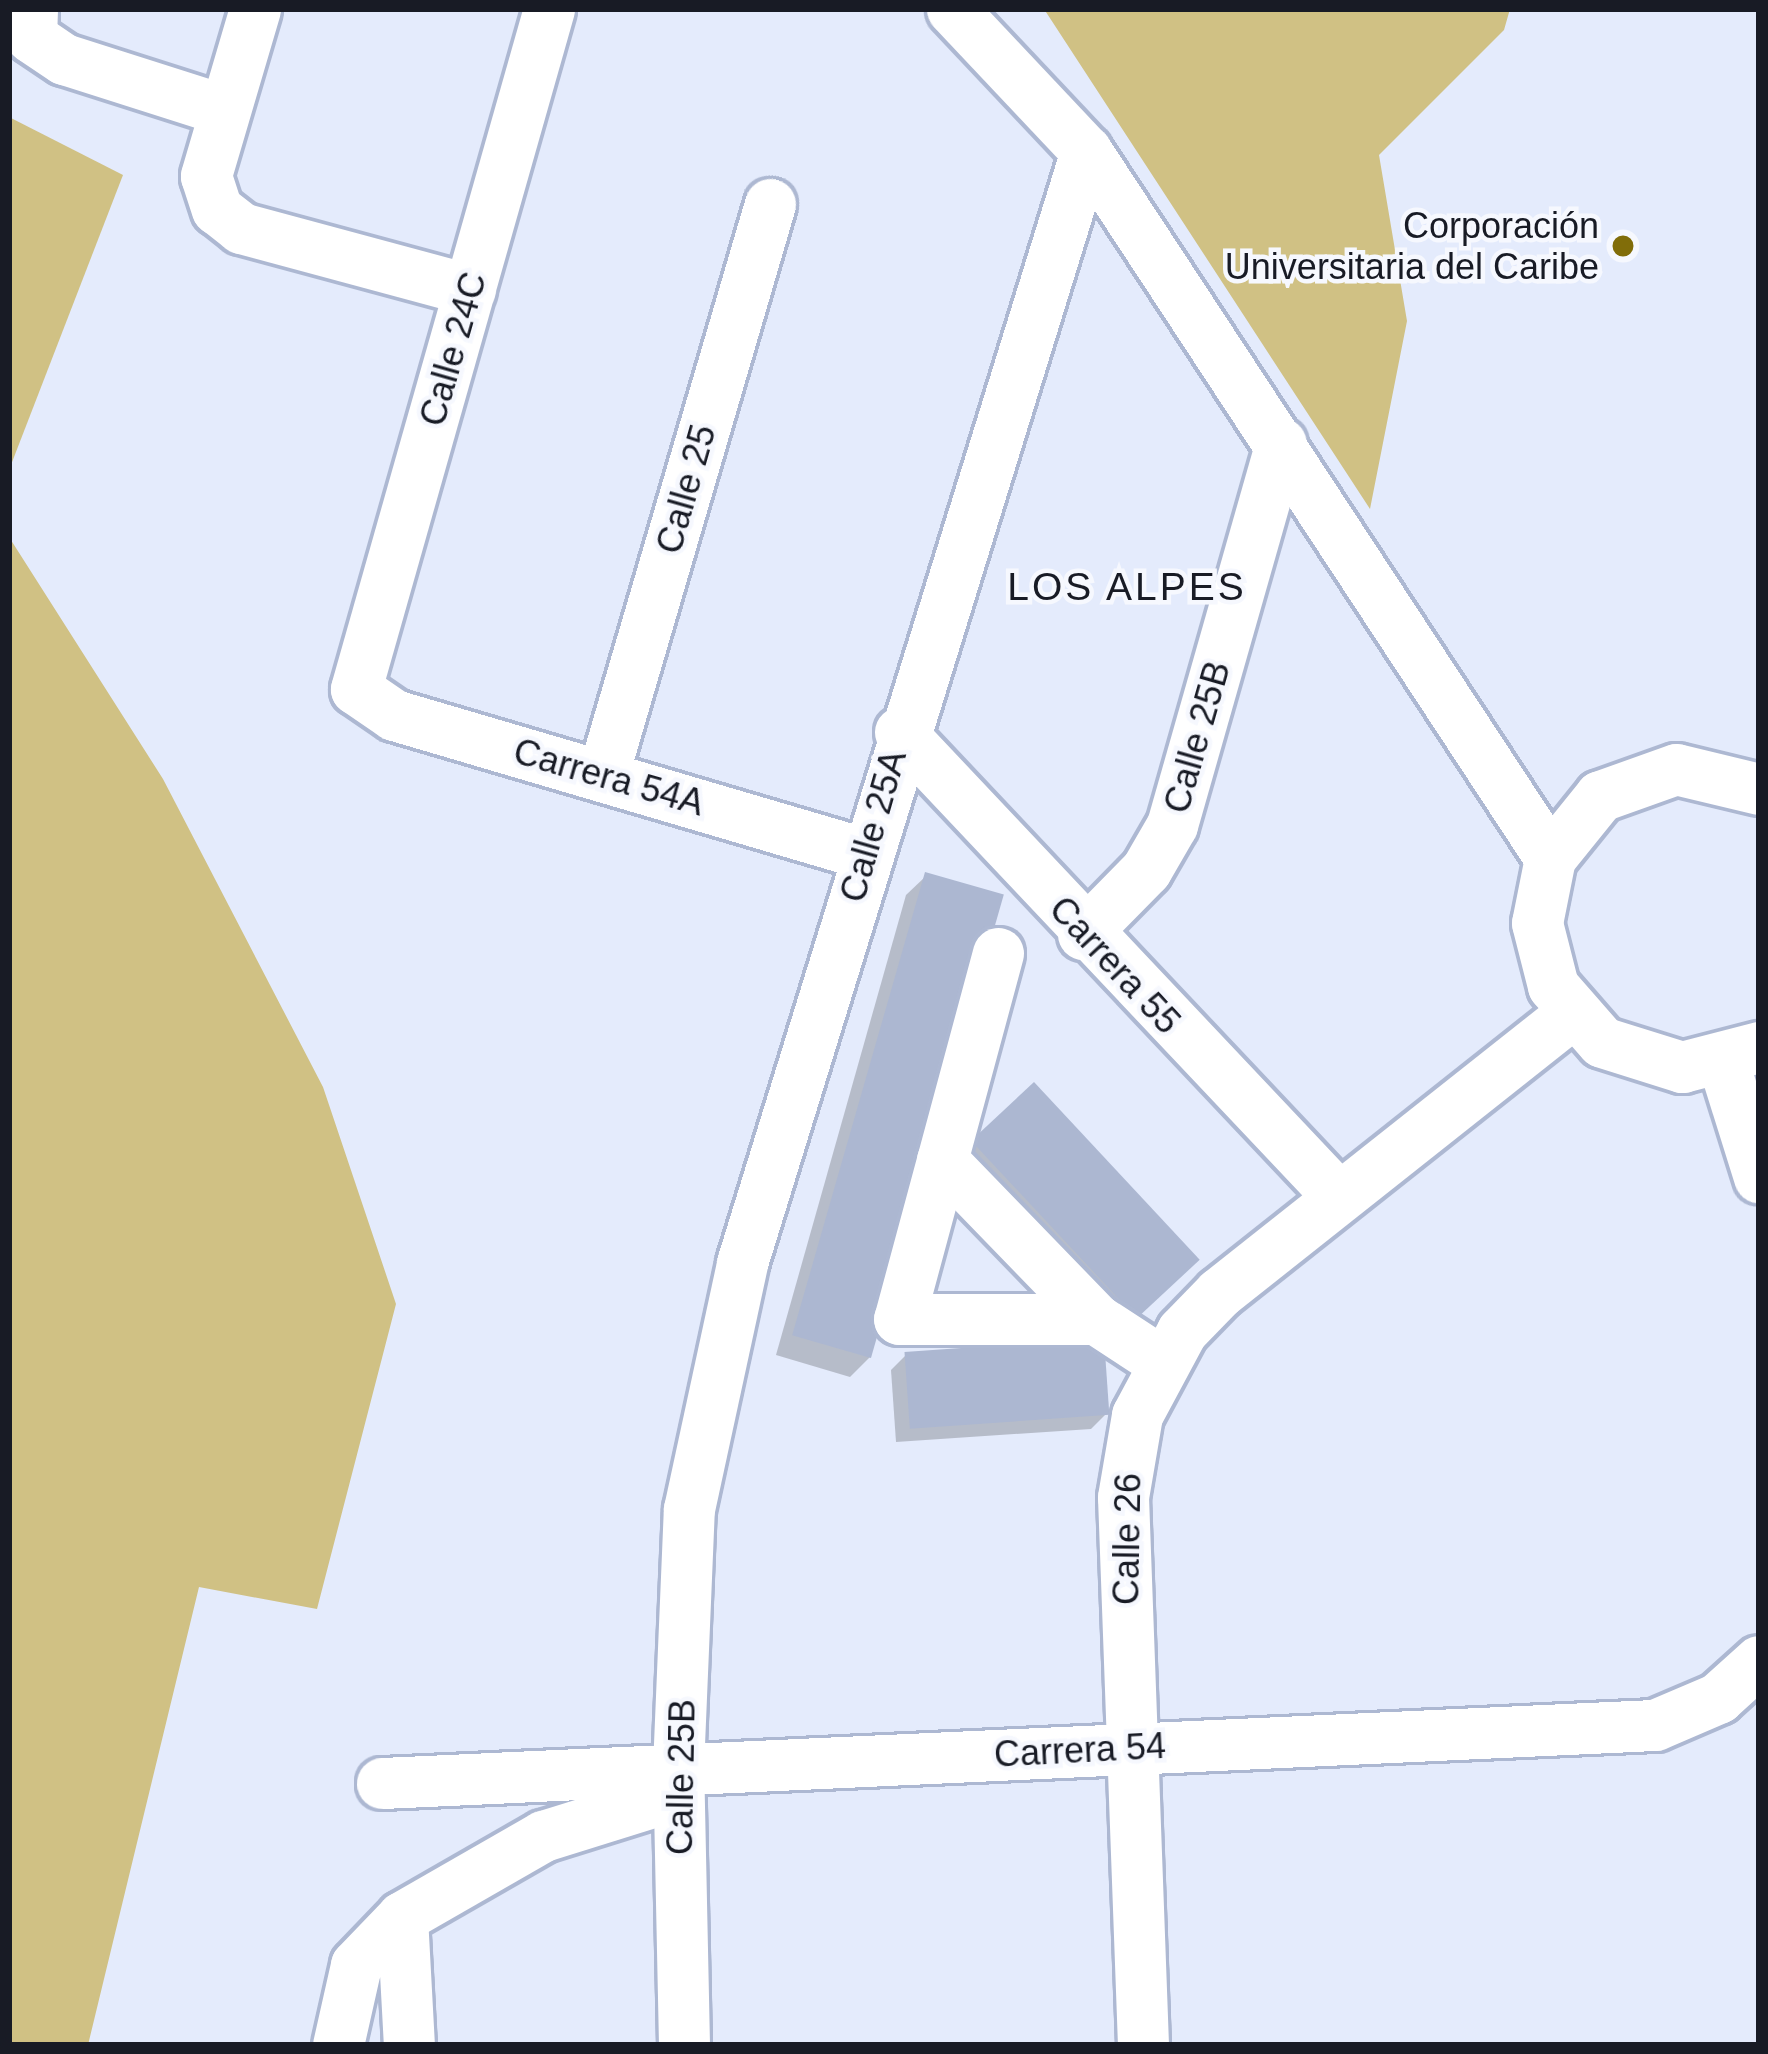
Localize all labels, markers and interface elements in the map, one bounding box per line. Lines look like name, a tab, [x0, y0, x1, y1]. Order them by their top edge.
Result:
place label: Corporación Universitaria del Caribe	[1225, 203, 1599, 288]
marker: Corporación Universitaria del Caribe	[1610, 233, 1636, 259]
street label: Calle 24C	[410, 267, 496, 431]
street label: Calle 25	[647, 420, 725, 558]
district label: LOS ALPES	[1006, 564, 1248, 610]
street label: Calle 25B	[1155, 656, 1239, 818]
street label: Carrera 54A	[509, 729, 709, 825]
street label: Calle 25A	[831, 745, 915, 907]
street label: Carrera 55	[1041, 887, 1189, 1043]
street label: Calle 26	[1104, 1473, 1150, 1605]
street label: Calle 25B	[658, 1699, 704, 1855]
street label: Carrera 54	[993, 1724, 1167, 1776]

